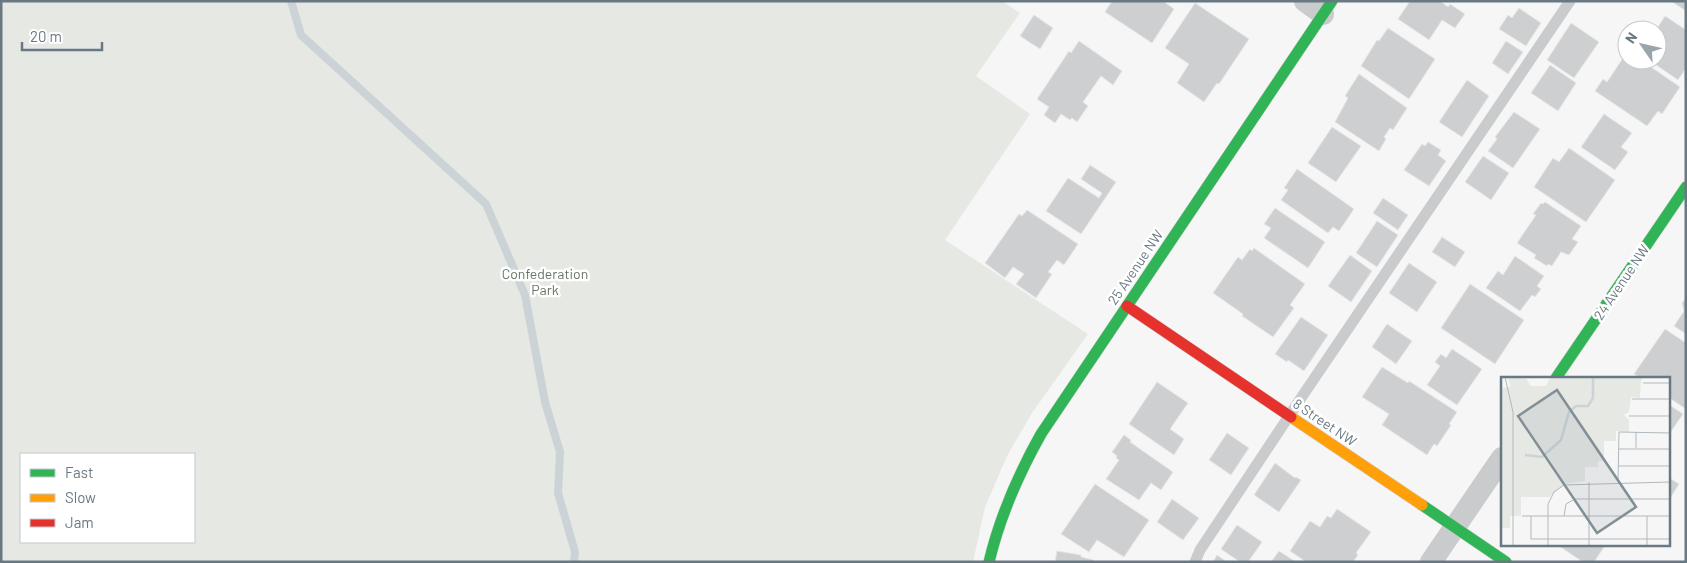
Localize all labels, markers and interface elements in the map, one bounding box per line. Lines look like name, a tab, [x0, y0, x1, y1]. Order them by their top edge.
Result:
scale bar	[22, 20, 102, 52]
north arrow	[1617, 20, 1667, 70]
text: 20 m	[30, 27, 62, 45]
text: N	[1621, 29, 1640, 46]
street label: 25 Avenue NW	[1104, 226, 1166, 308]
street label: 24 Avenue NW	[1590, 241, 1652, 323]
park label: Confederation Park	[502, 265, 588, 298]
inset map	[1501, 377, 1670, 546]
street label: 8 Street NW	[1290, 395, 1360, 449]
legend	[20, 453, 195, 543]
text: Fast	[65, 463, 93, 481]
text: Slow	[65, 488, 96, 506]
text: Jam	[65, 513, 94, 531]

